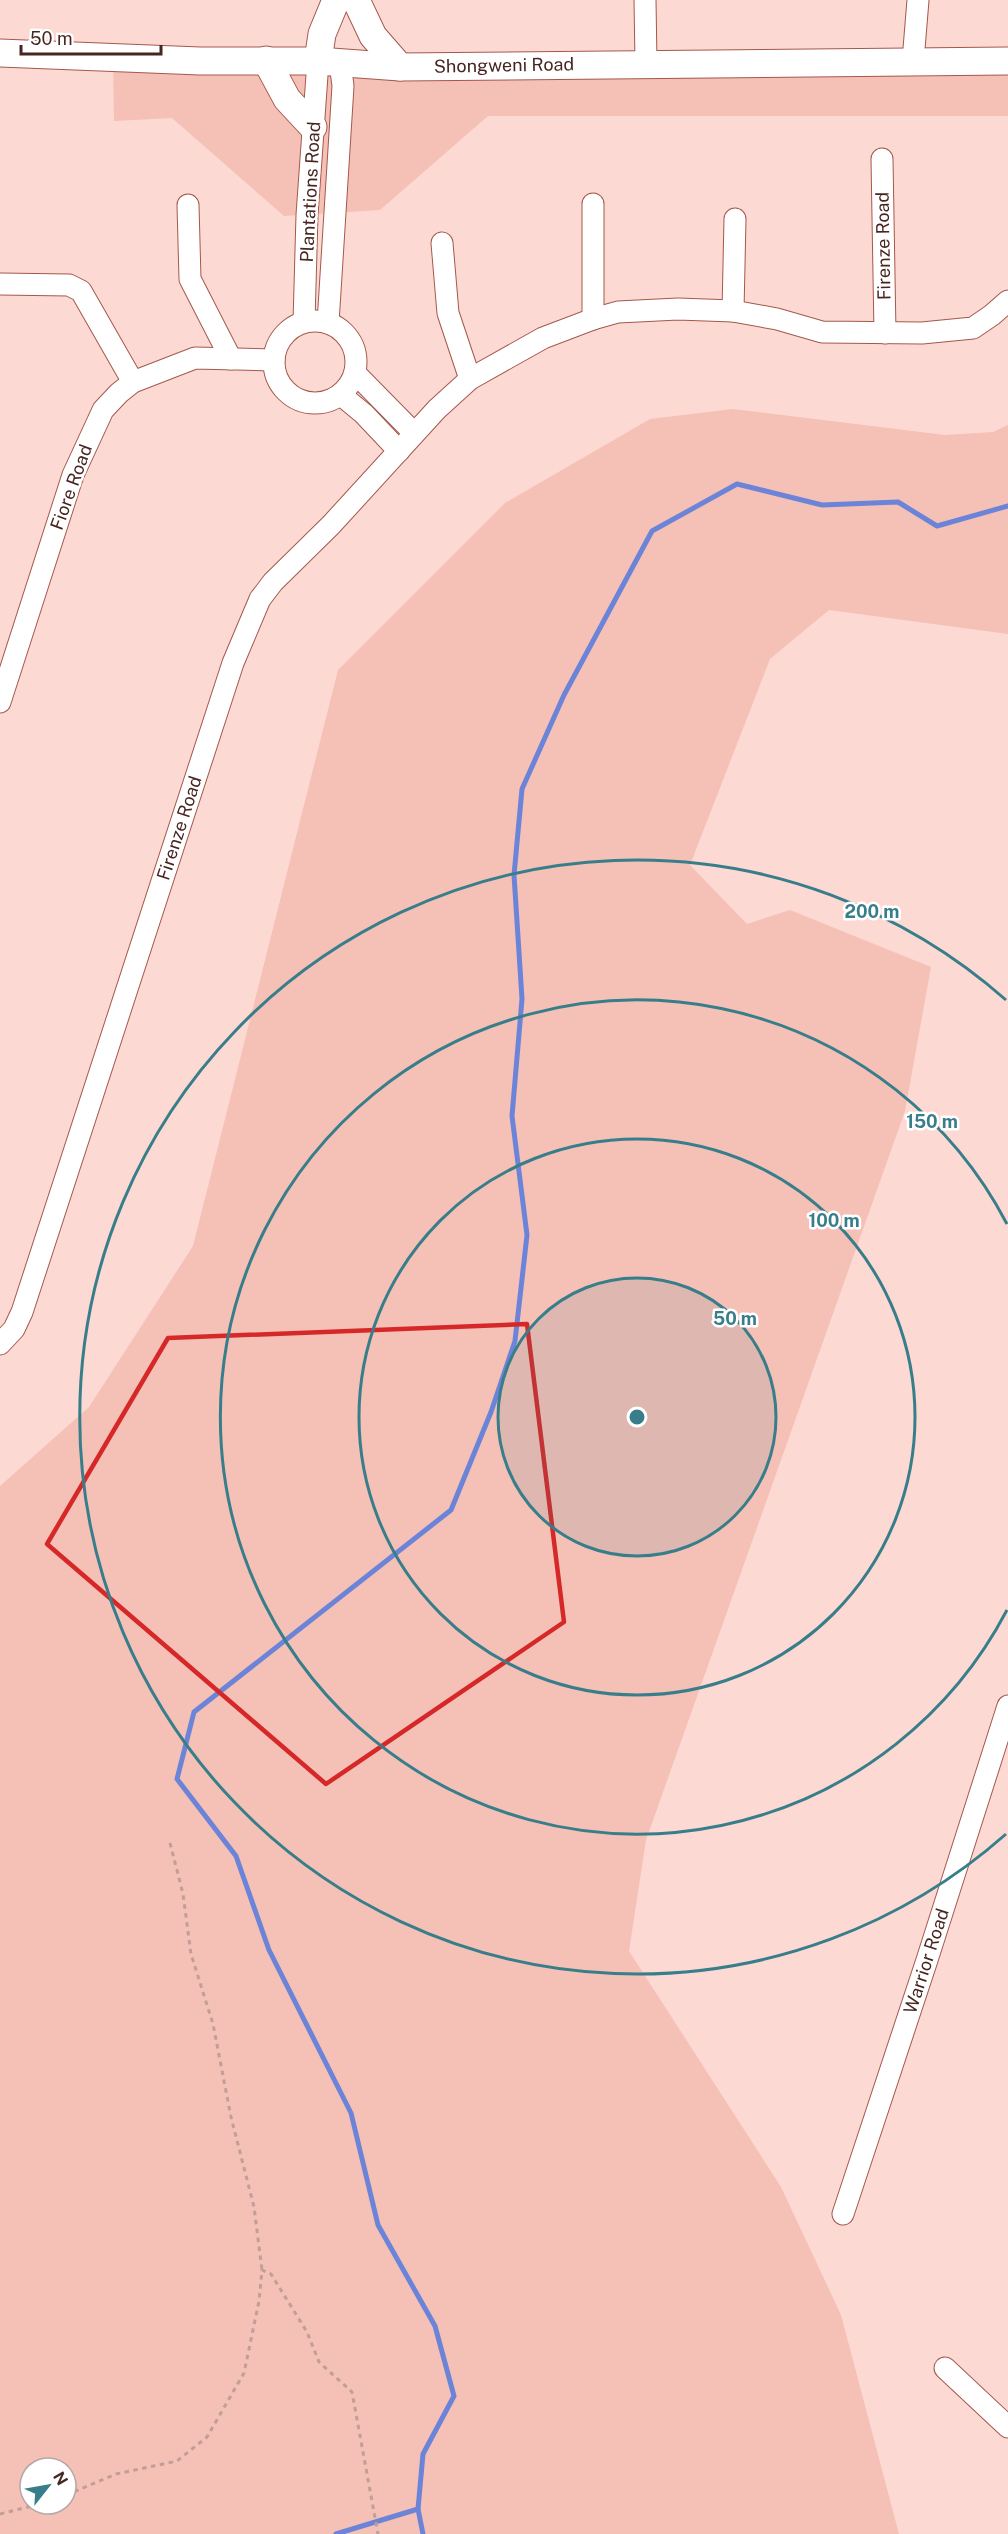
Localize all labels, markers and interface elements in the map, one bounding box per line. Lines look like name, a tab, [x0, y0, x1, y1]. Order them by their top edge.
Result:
scale bar	[21, 18, 160, 56]
text: 50 m	[30, 28, 73, 49]
street label: Shongweni Road	[434, 53, 574, 77]
street label: Plantations Road	[296, 121, 324, 263]
street label: Firenze Road	[872, 192, 894, 300]
street label: Fiore Road	[46, 441, 96, 533]
street label: Firenze Road	[152, 773, 206, 883]
text: 200 m	[845, 901, 899, 922]
text: 150 m	[906, 1111, 958, 1132]
text: 100 m	[808, 1210, 860, 1231]
text: 50 m	[713, 1308, 757, 1329]
centre of rings	[627, 1407, 647, 1427]
street label: Warrior Road	[899, 1906, 953, 2016]
north arrow	[18, 2456, 78, 2516]
text: N	[49, 2468, 72, 2489]

